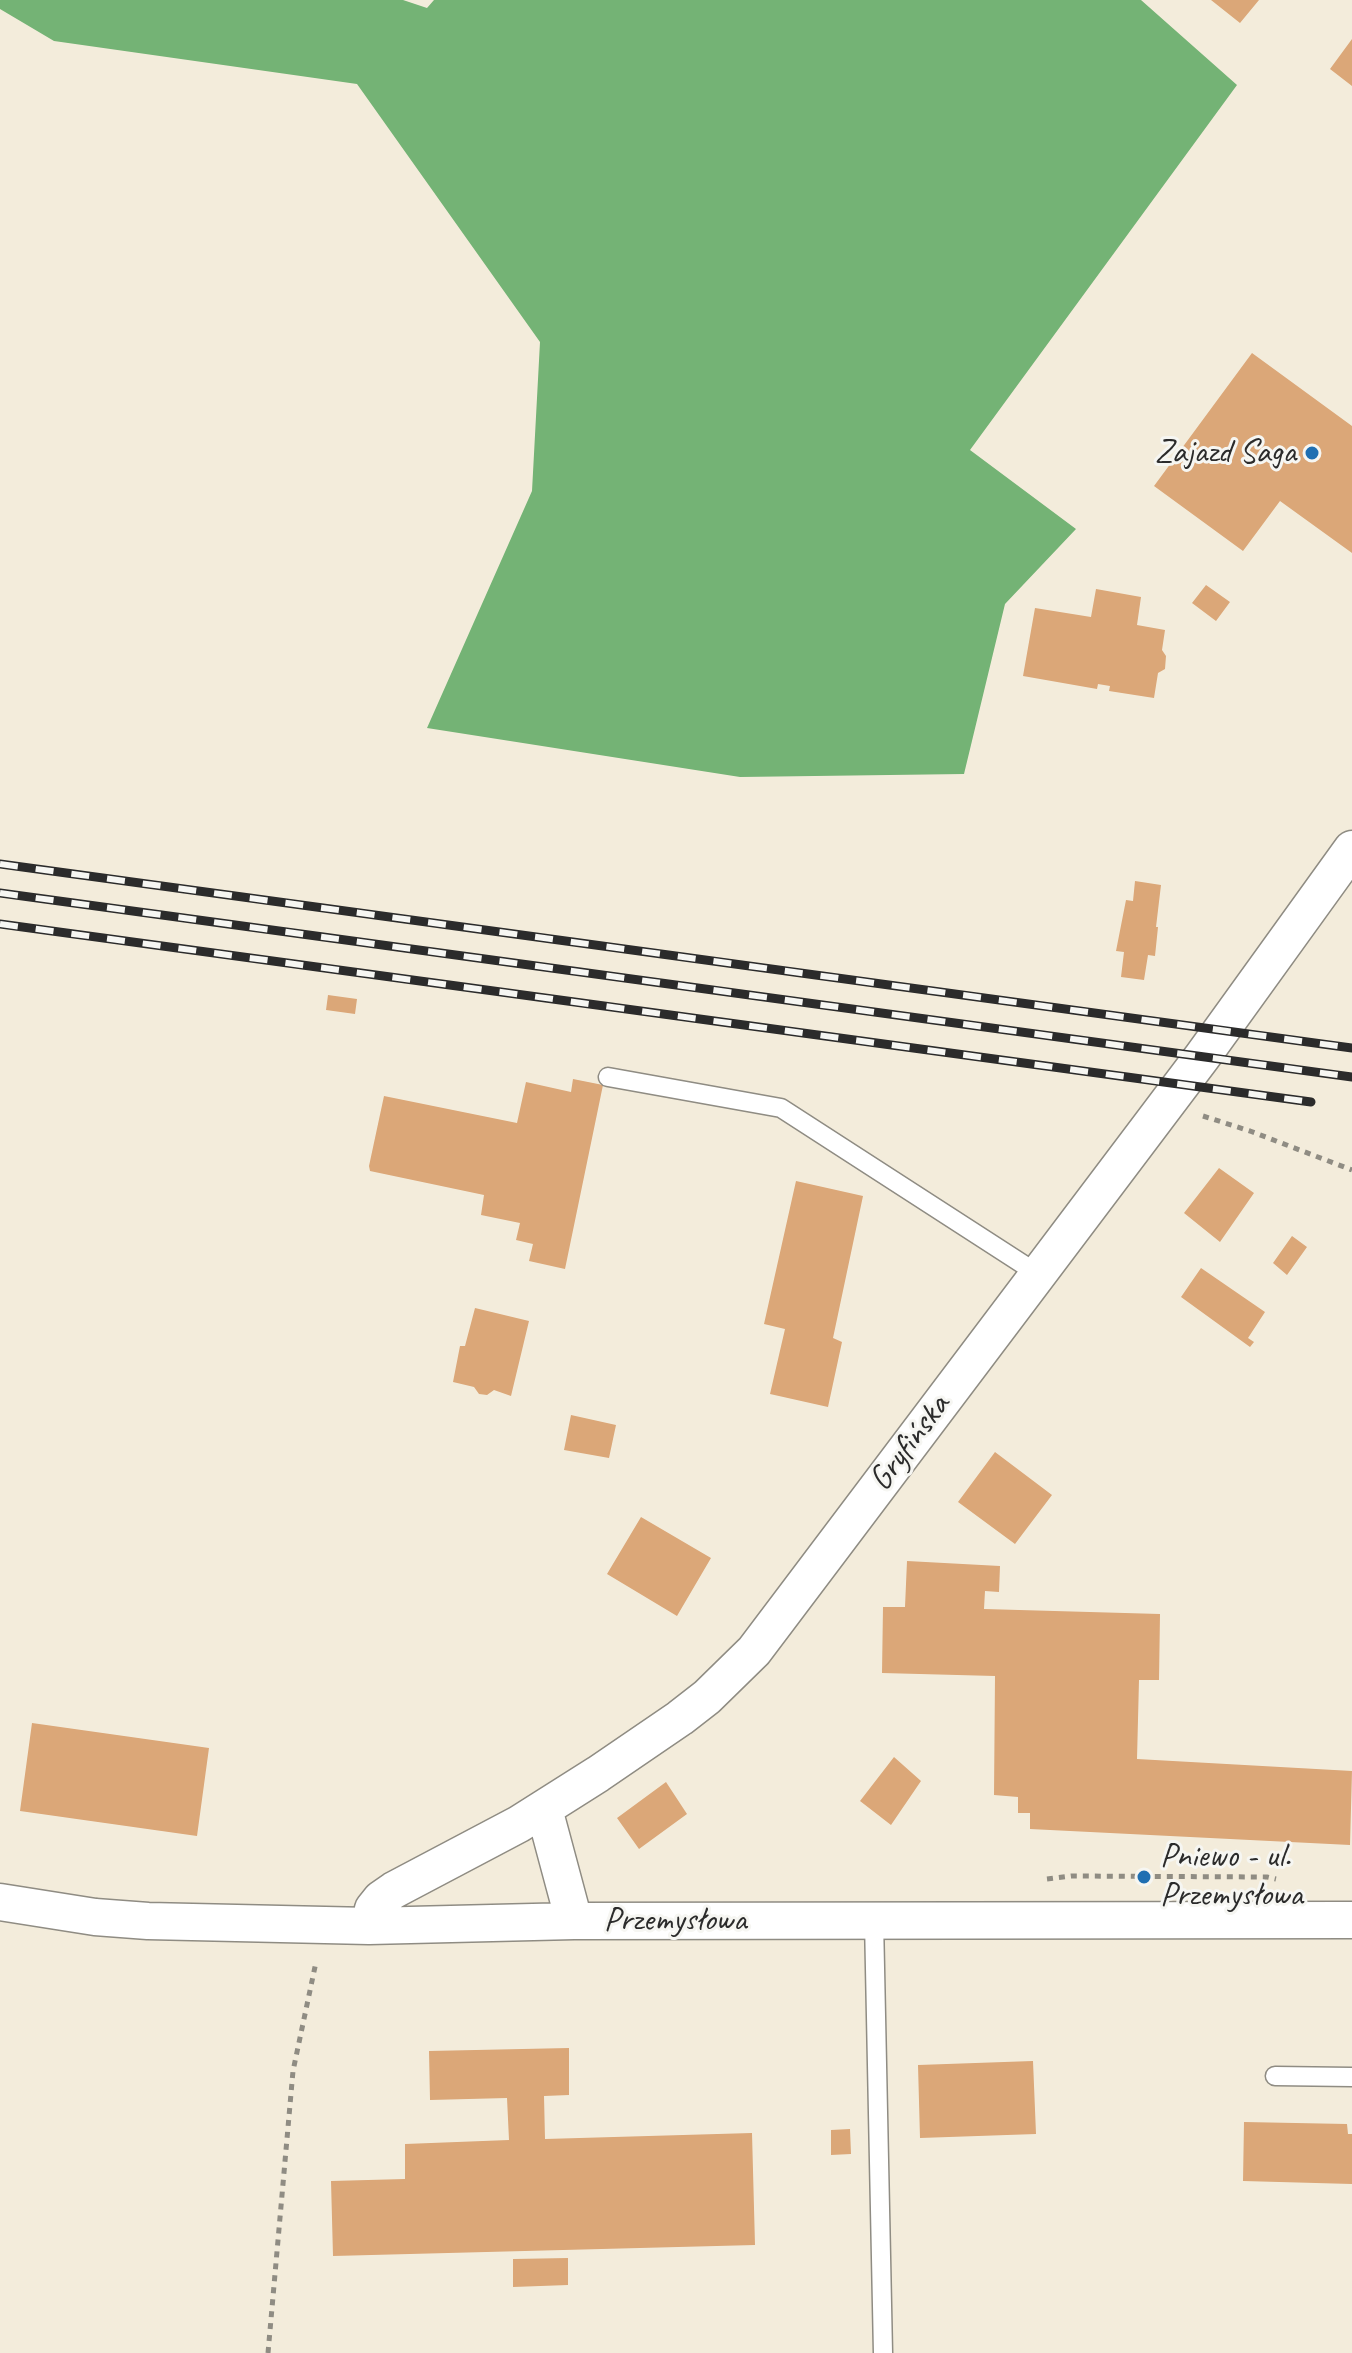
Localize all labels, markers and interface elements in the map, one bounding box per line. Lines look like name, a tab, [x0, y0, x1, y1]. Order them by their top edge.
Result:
place label: Zajazd Saga	[1154, 433, 1296, 473]
marker: Zajazd Saga	[1303, 444, 1321, 462]
street label: Gryfińska	[861, 1387, 959, 1499]
place label: Pniewo - ul. Przemysłowa	[1160, 1837, 1303, 1916]
marker: Pniewo - ul. Przemysłowa	[1135, 1868, 1153, 1886]
street label: Przemysłowa	[604, 1901, 746, 1941]

